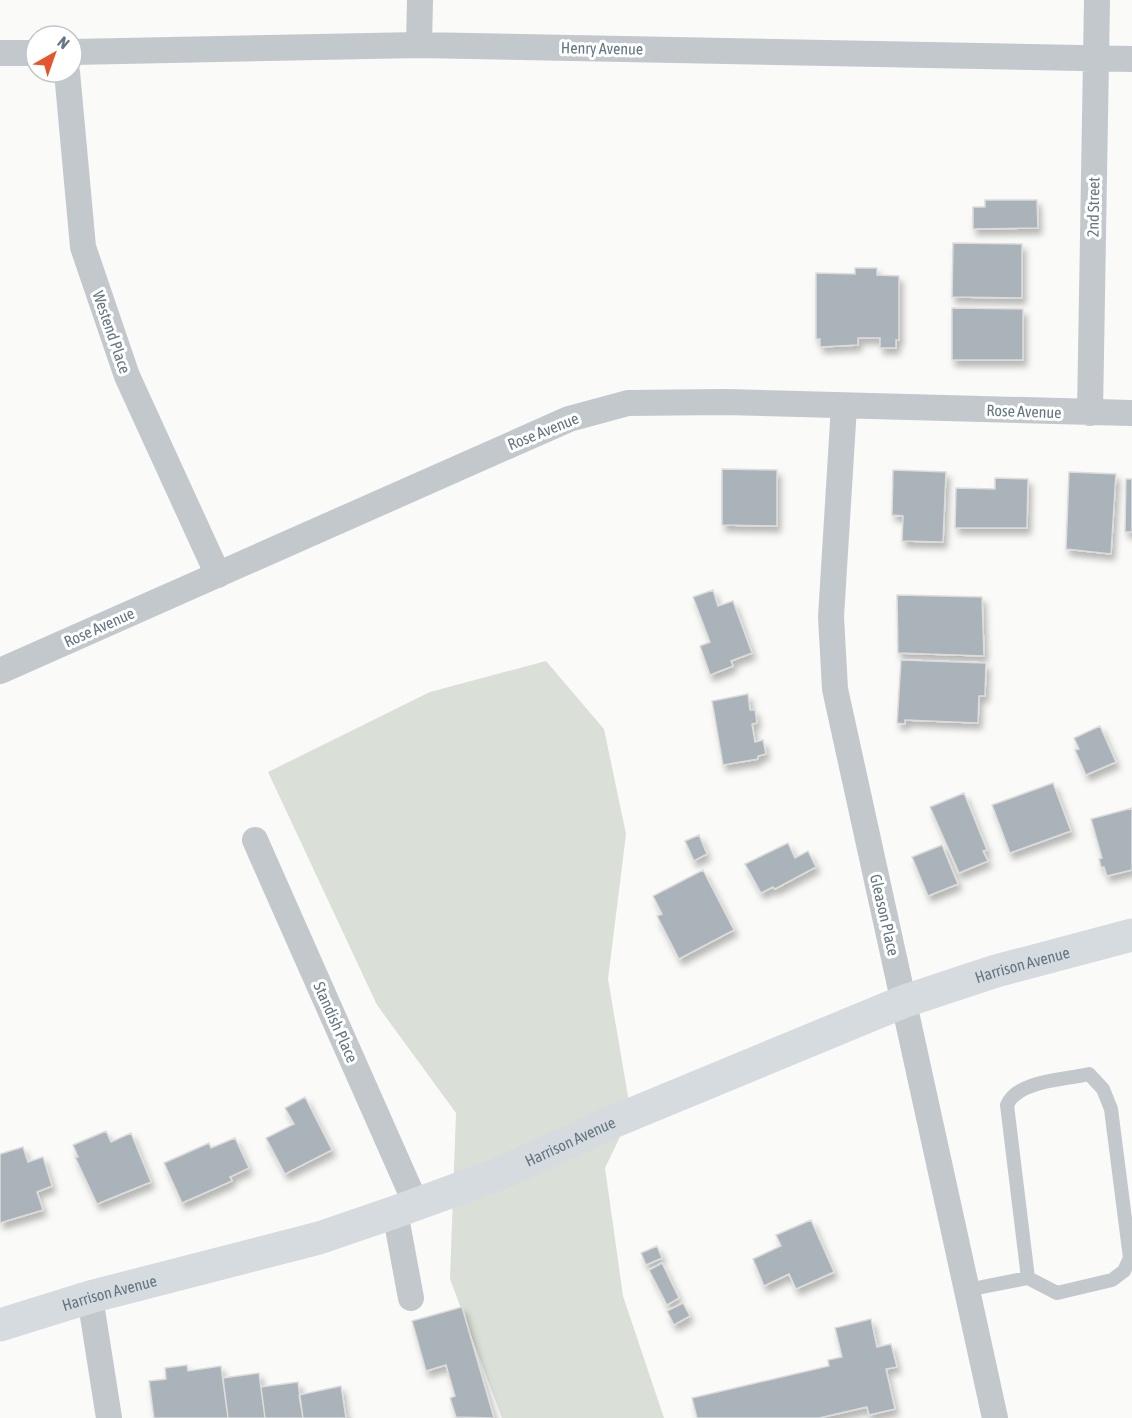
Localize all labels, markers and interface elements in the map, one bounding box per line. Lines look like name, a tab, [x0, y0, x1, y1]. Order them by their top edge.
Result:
north arrow	[24, 24, 84, 84]
text: N	[54, 33, 73, 52]
street label: Henry Avenue	[561, 38, 643, 59]
street label: 2nd Street	[1083, 176, 1103, 237]
street label: Westend Place	[89, 288, 135, 376]
street label: Rose Avenue	[986, 401, 1062, 421]
street label: Rose Avenue	[505, 409, 581, 453]
street label: Rose Avenue	[61, 604, 137, 650]
street label: Gleason Place	[867, 872, 903, 958]
street label: Harrison Avenue	[973, 943, 1071, 986]
street label: Standish Place	[310, 979, 362, 1065]
street label: Harrison Avenue	[522, 1113, 618, 1170]
street label: Harrison Avenue	[60, 1271, 159, 1314]

